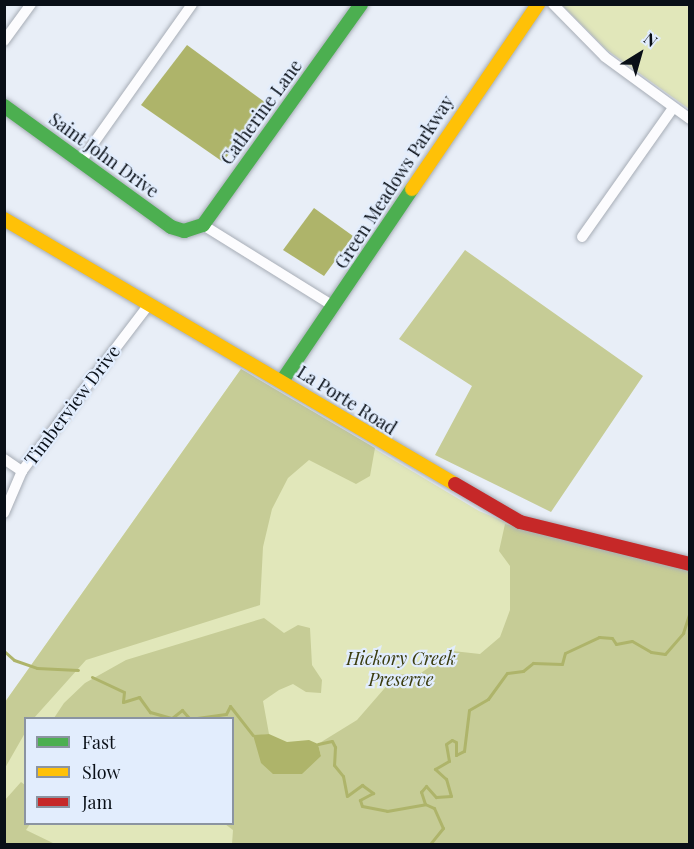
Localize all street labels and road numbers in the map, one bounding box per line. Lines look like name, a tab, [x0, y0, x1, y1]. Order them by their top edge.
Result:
street label: Catherine Lane	[216, 55, 306, 169]
street label: Green Meadows Parkway	[330, 91, 458, 273]
street label: Saint John Drive	[45, 108, 163, 202]
street label: Timberview Drive	[20, 341, 124, 469]
street label: La Porte Road	[293, 361, 401, 439]

